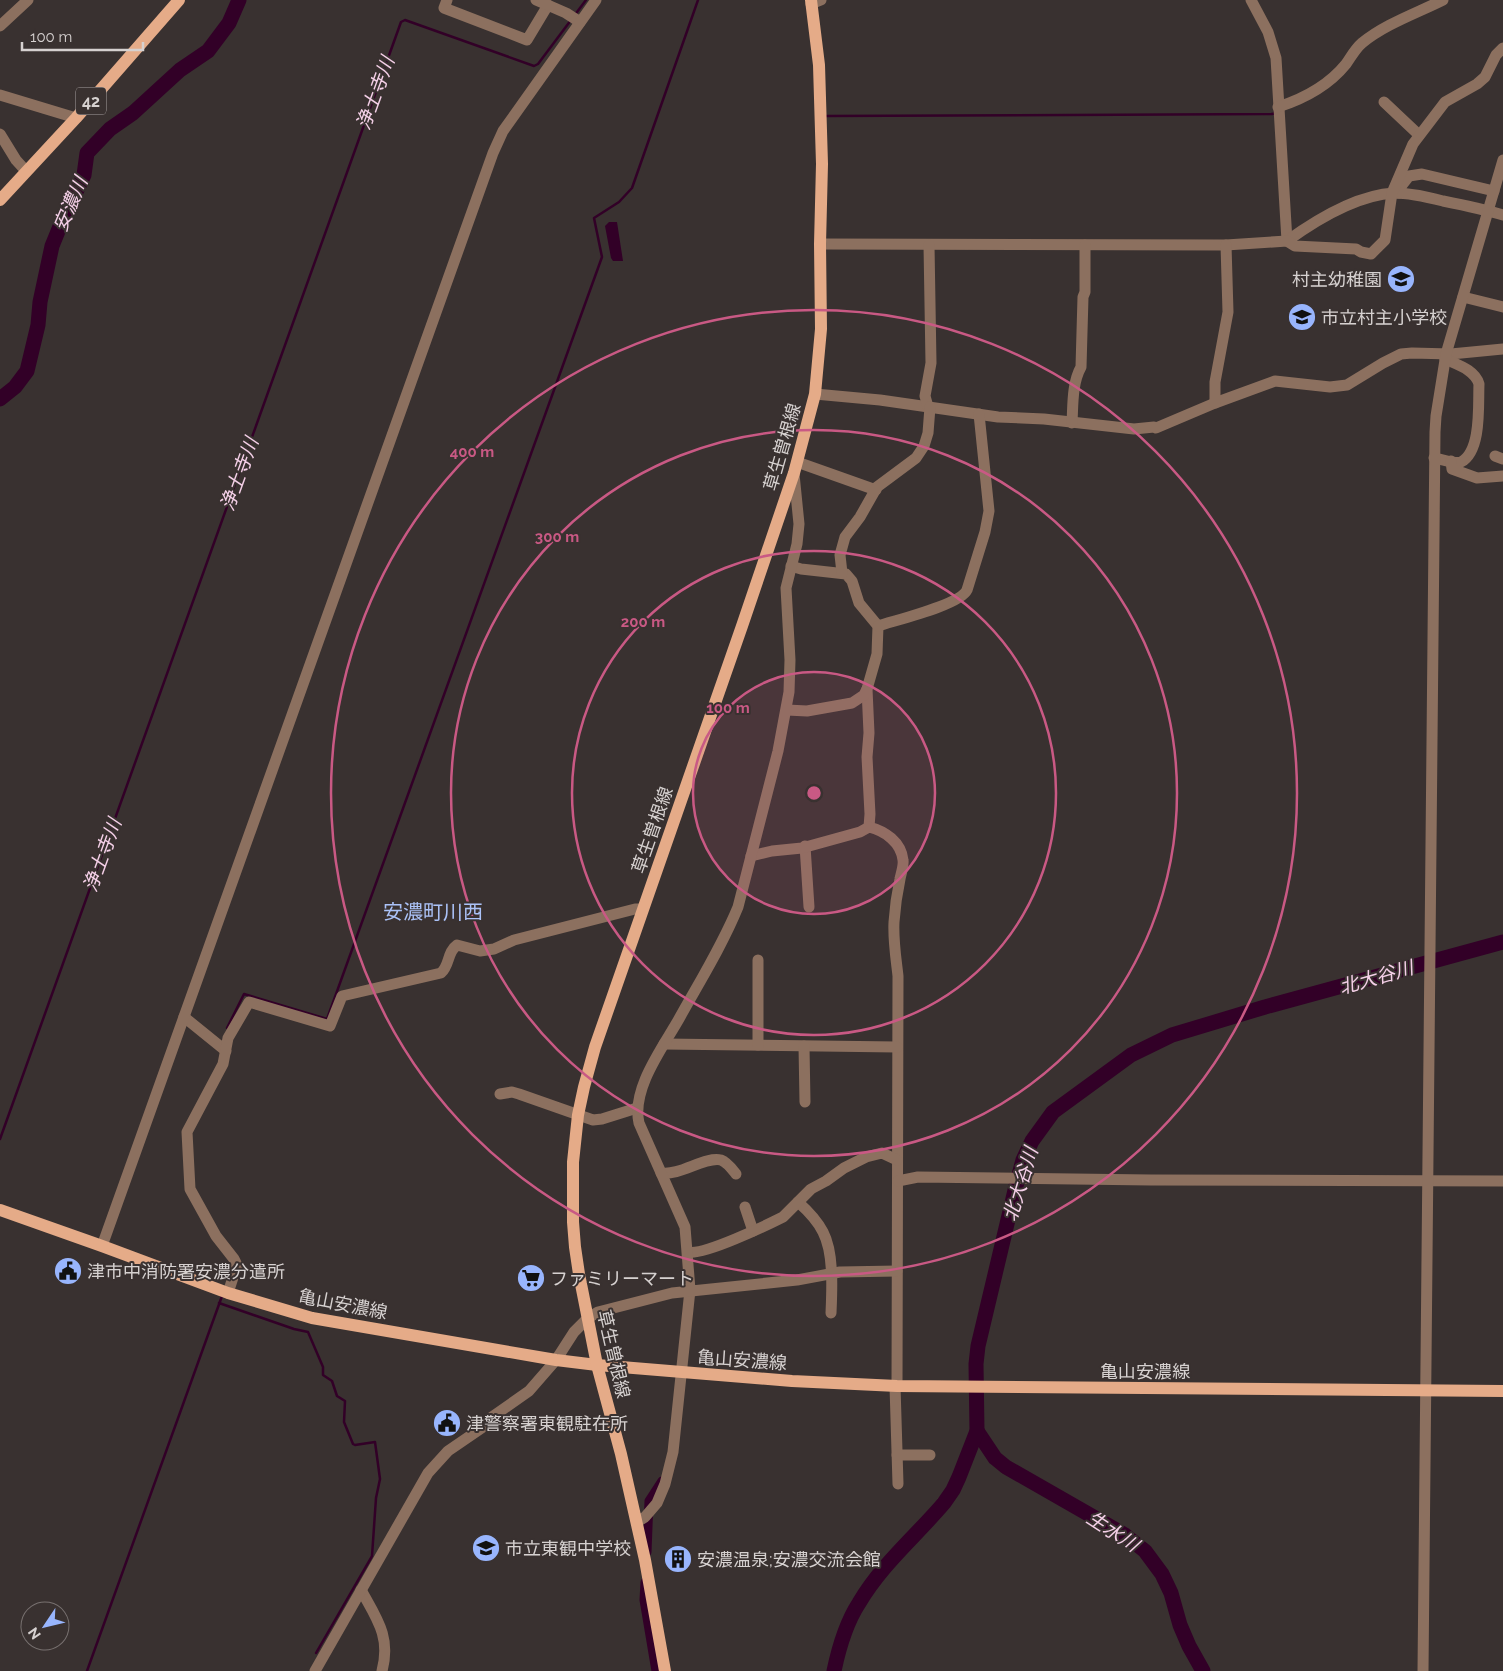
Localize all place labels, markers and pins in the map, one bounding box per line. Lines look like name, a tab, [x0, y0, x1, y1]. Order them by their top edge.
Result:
school or university icon: 村主幼稚園	[1386, 264, 1416, 294]
place label: 村主幼稚園	[1292, 269, 1382, 290]
school or university icon: 市立村主小学校	[1287, 302, 1317, 332]
place label: 市立村主小学校	[1321, 307, 1447, 328]
centre of rings	[805, 784, 823, 802]
public building icon: 津市中消防署安濃分遣所	[53, 1256, 83, 1286]
place label: 津市中消防署安濃分遣所	[87, 1261, 285, 1282]
supermarket icon: ファミリーマート	[516, 1263, 546, 1293]
place label: ファミリーマート	[550, 1268, 694, 1289]
public building icon: 津警察署東観駐在所	[432, 1408, 462, 1438]
place label: 津警察署東観駐在所	[466, 1413, 628, 1434]
school or university icon: 市立東観中学校	[471, 1533, 501, 1563]
place label: 市立東観中学校	[505, 1538, 631, 1559]
building icon: 安濃温泉;安濃交流会館	[663, 1544, 693, 1574]
place label: 安濃温泉;安濃交流会館	[697, 1549, 881, 1570]

